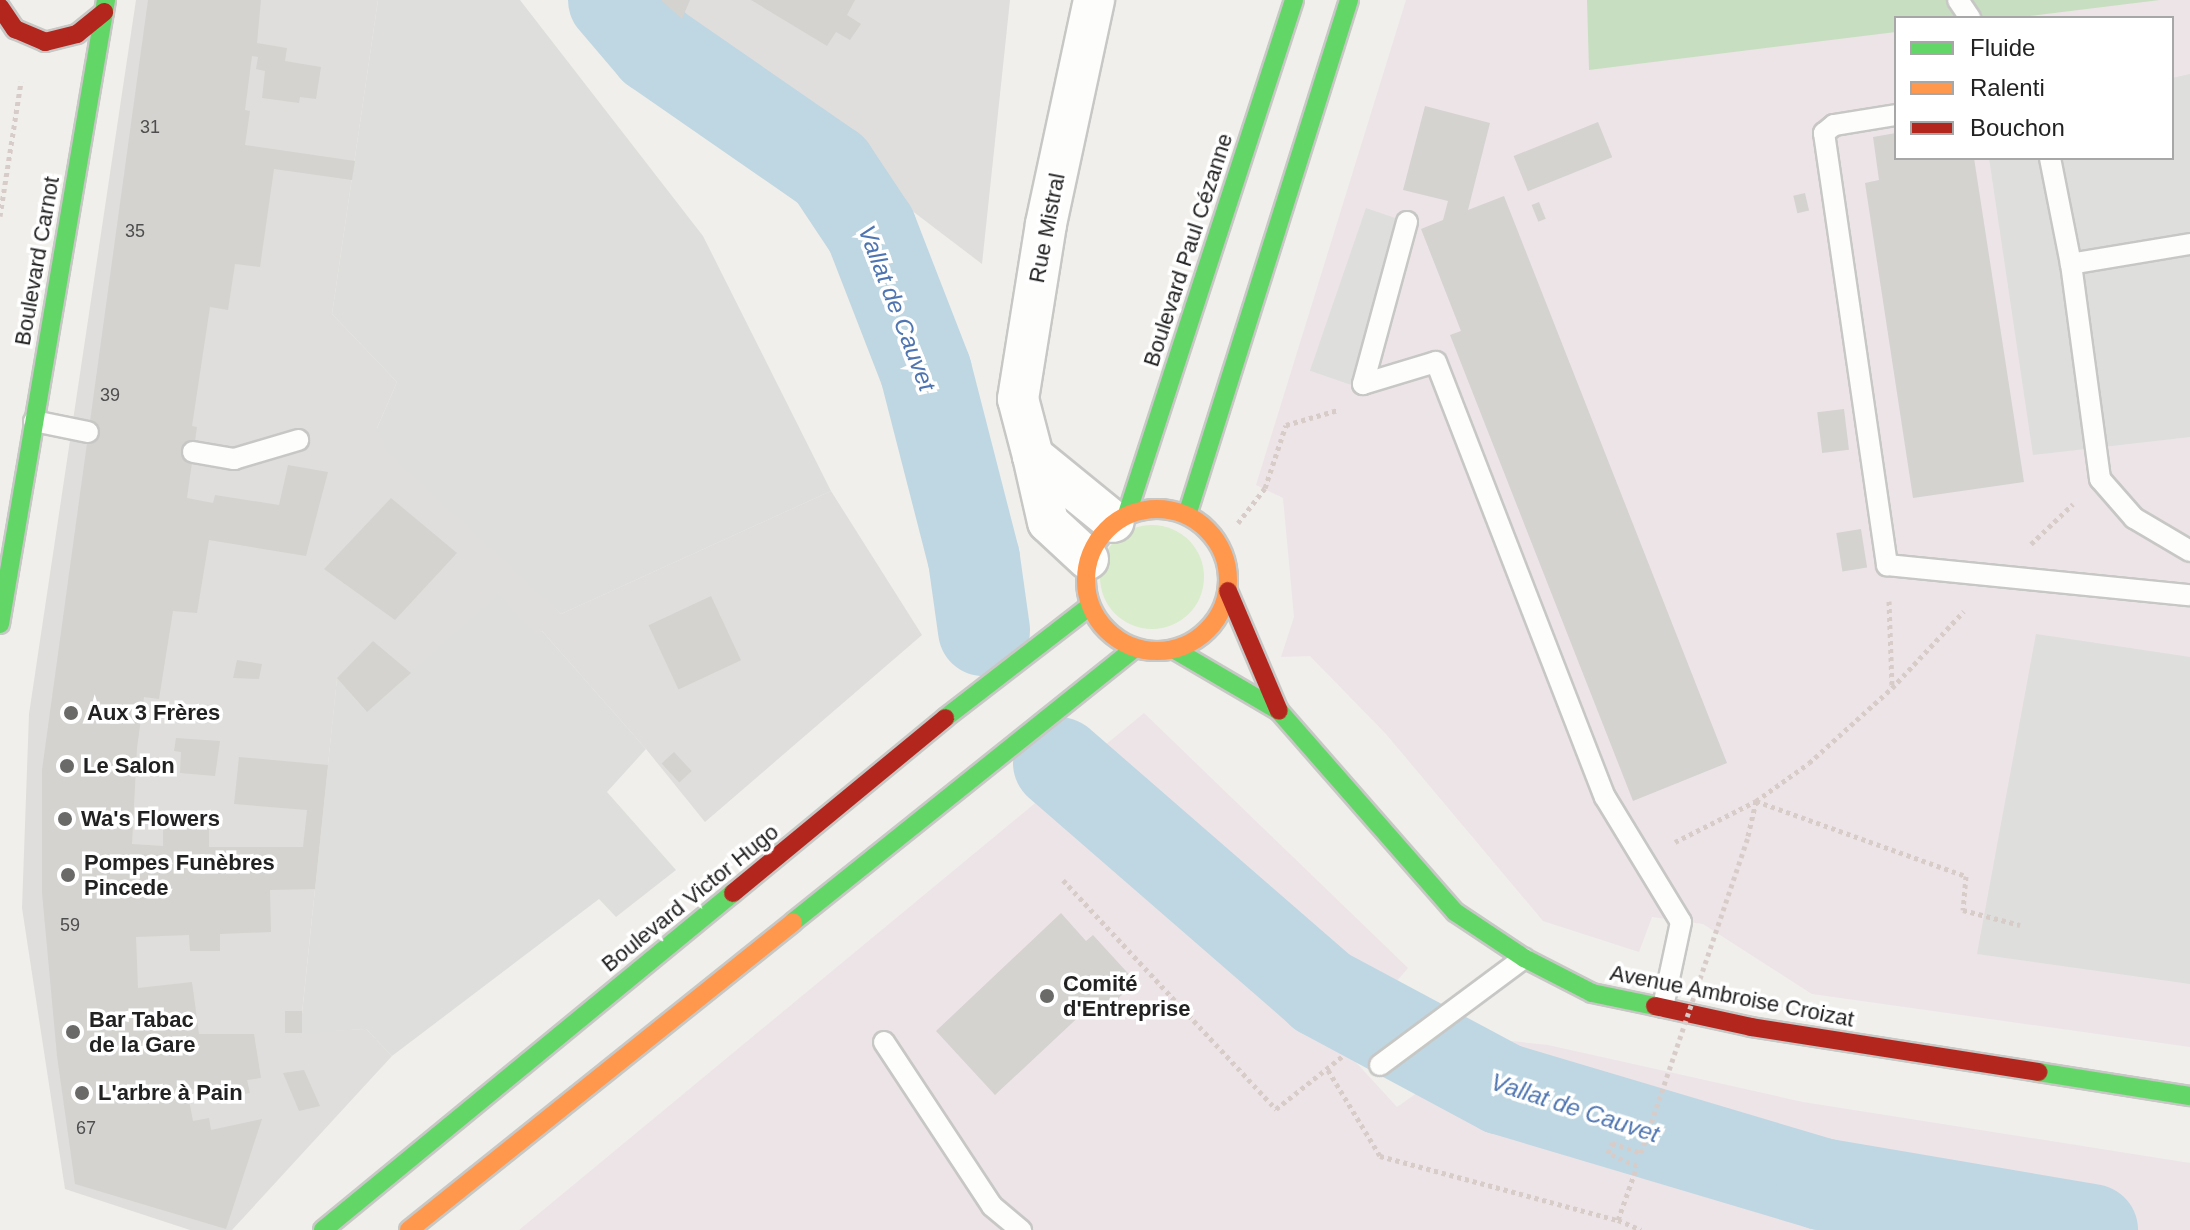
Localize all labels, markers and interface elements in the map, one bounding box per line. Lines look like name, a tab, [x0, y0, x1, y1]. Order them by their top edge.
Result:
legend	[1894, 16, 2174, 160]
text: Fluide	[1970, 34, 2035, 61]
text: Ralenti	[1970, 74, 2045, 101]
text: Bouchon	[1970, 114, 2065, 141]
house number: 31	[140, 116, 160, 138]
street label: Boulevard Paul Cézanne	[1138, 130, 1238, 370]
street label: Rue Mistral	[1023, 171, 1071, 285]
street label: Boulevard Carnot	[9, 174, 65, 348]
house number: 35	[125, 220, 145, 242]
water label: Vallat de Cauvet	[852, 221, 942, 395]
house number: 39	[100, 384, 120, 406]
place label: Aux 3 Frères	[87, 700, 220, 726]
marker: Aux 3 Frères	[62, 704, 80, 722]
place label: Le Salon	[83, 753, 175, 779]
marker: Le Salon	[58, 757, 76, 775]
place label: Wa's Flowers	[81, 806, 220, 832]
marker: Wa's Flowers	[56, 810, 74, 828]
street label: Boulevard Victor Hugo	[596, 819, 784, 977]
place label: Pompes Funèbres Pincede	[84, 849, 275, 900]
marker: Pompes Funèbres Pincede	[59, 866, 77, 884]
house number: 59	[60, 914, 80, 936]
street label: Avenue Ambroise Croizat	[1607, 959, 1857, 1033]
place label: Comité d'Entreprise	[1063, 970, 1190, 1022]
marker: Comité d'Entreprise	[1038, 987, 1056, 1005]
place label: Bar Tabac de la Gare	[89, 1006, 195, 1058]
marker: Bar Tabac de la Gare	[64, 1023, 82, 1041]
water label: Vallat de Cauvet	[1487, 1067, 1663, 1149]
place label: L'arbre à Pain	[98, 1080, 243, 1106]
marker: L'arbre à Pain	[73, 1084, 91, 1102]
house number: 67	[76, 1117, 96, 1139]

